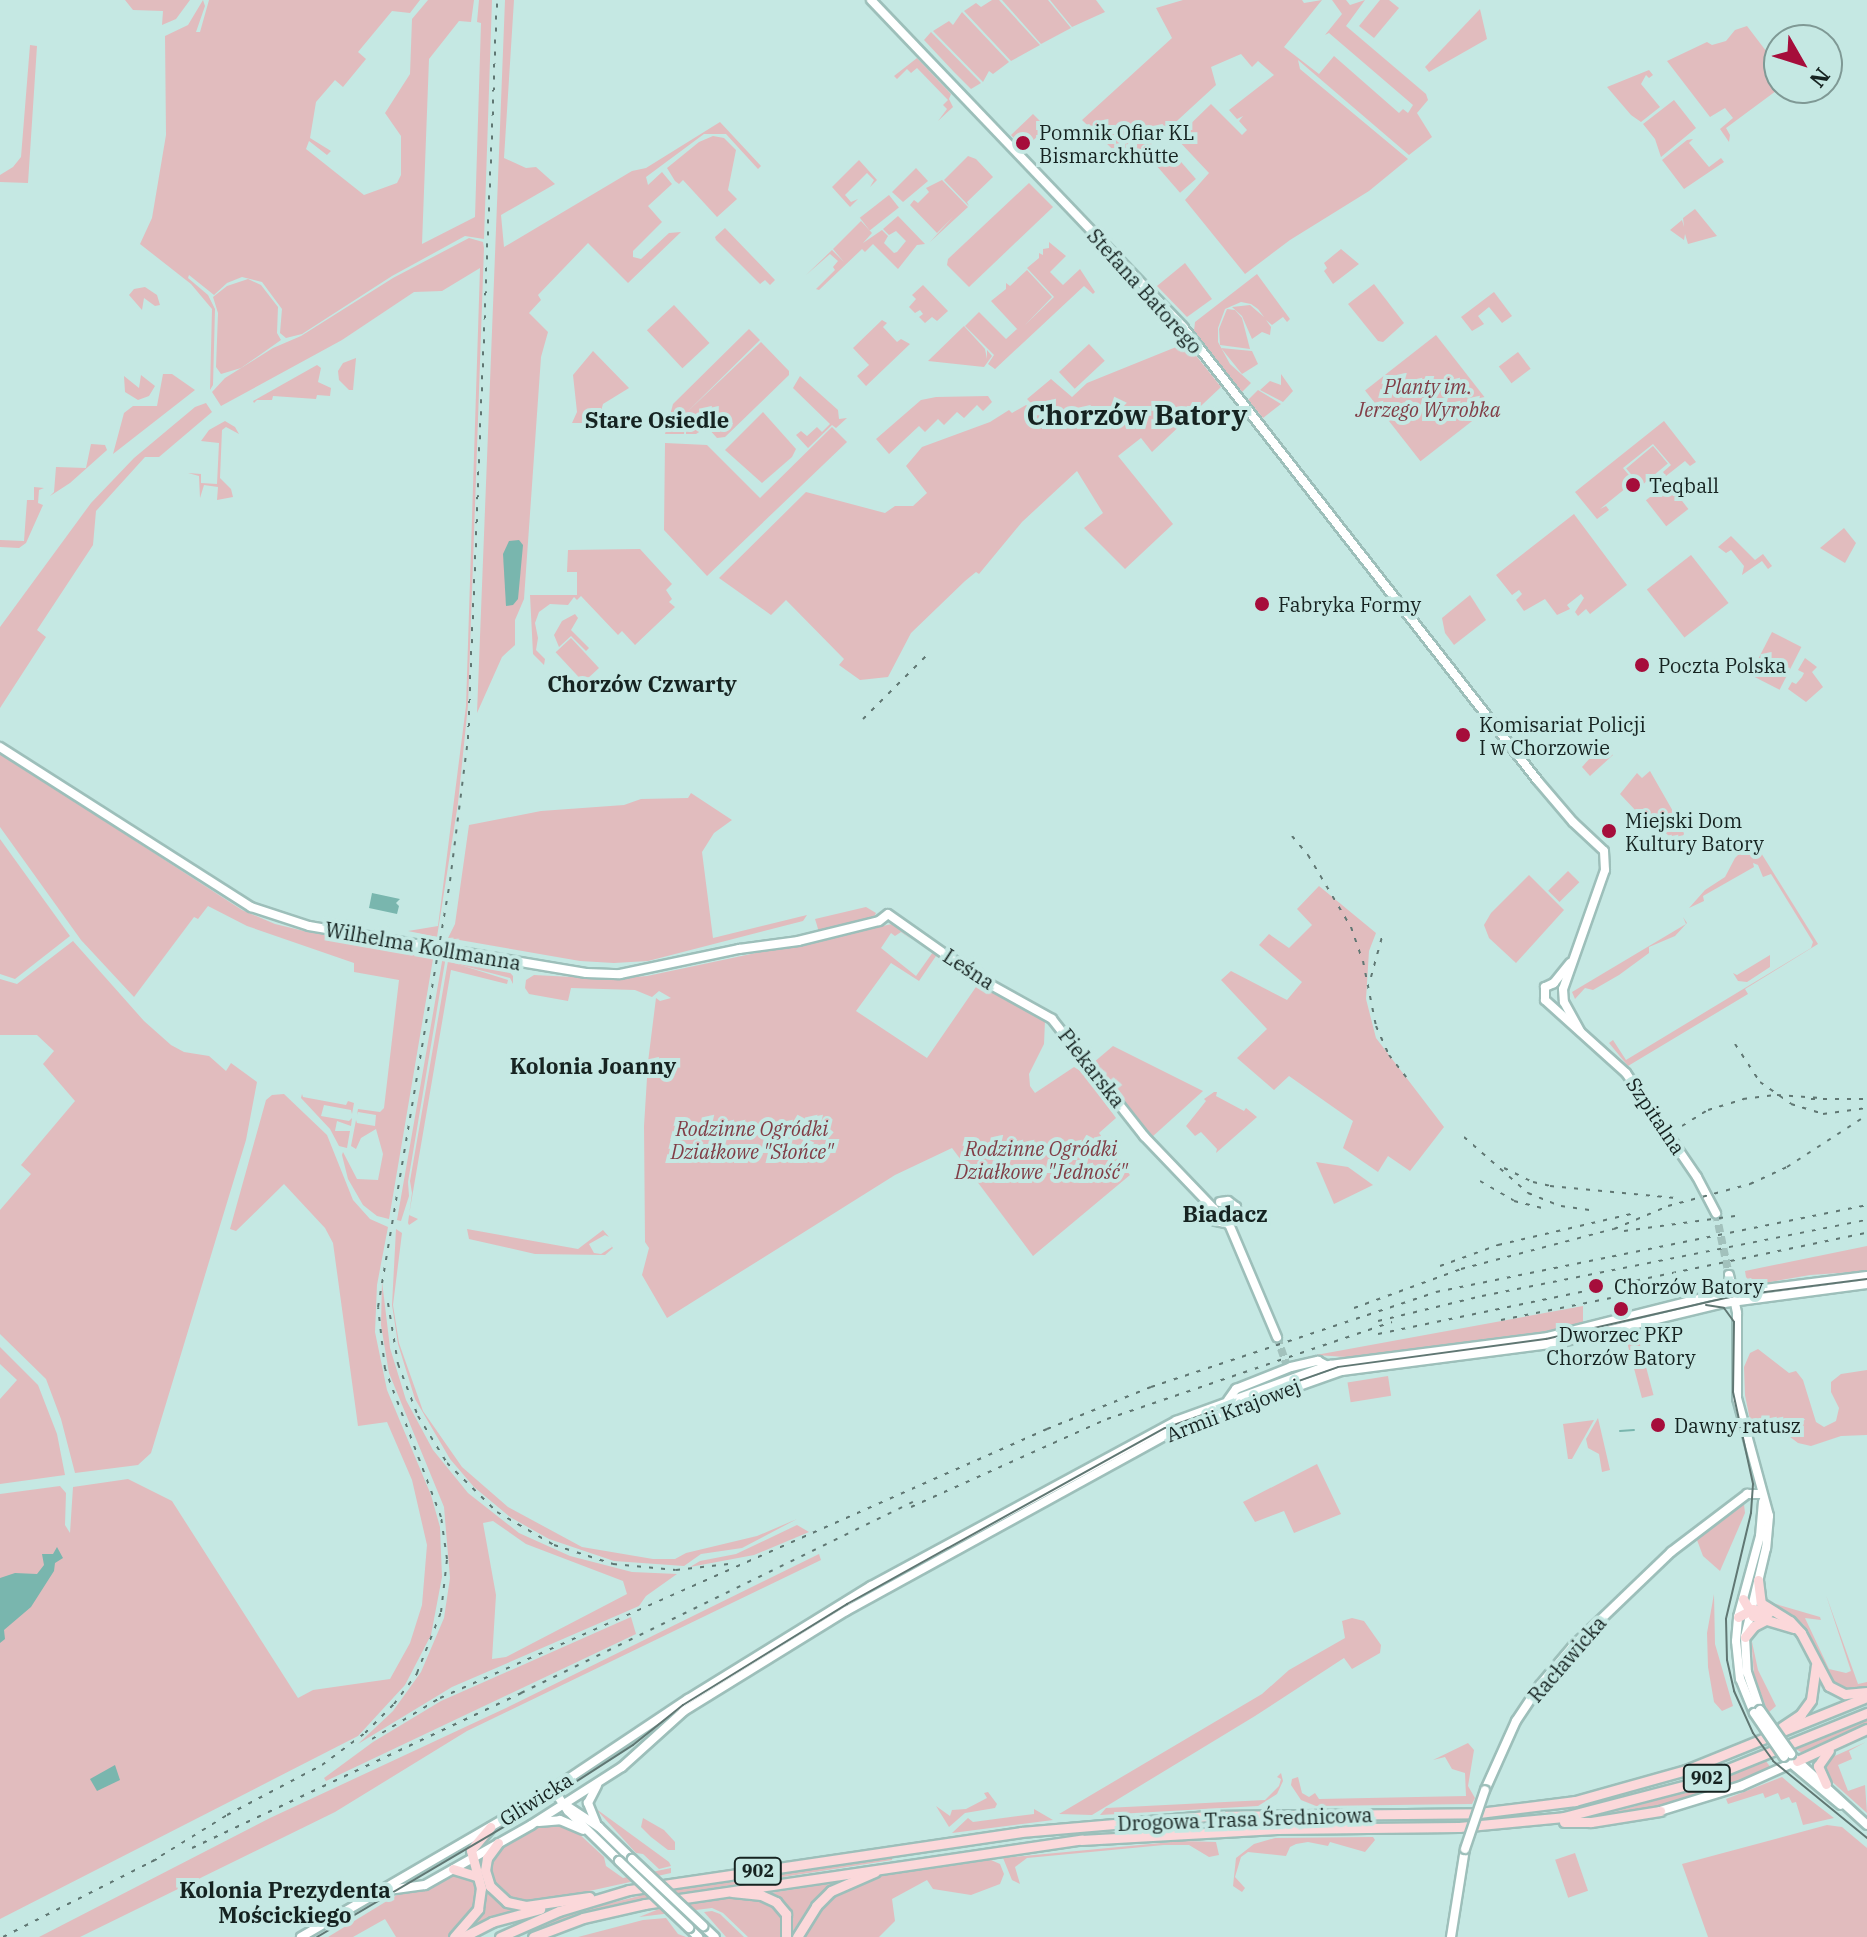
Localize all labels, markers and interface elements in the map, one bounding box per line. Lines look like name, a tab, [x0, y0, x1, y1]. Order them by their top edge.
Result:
north arrow	[1763, 24, 1843, 104]
text: N	[1804, 62, 1837, 94]
place label: Pomnik Ofiar KL Bismarckhütte	[1039, 120, 1194, 167]
marker: Pomnik Ofiar KL Bismarckhütte	[1014, 134, 1032, 152]
street label: Stefana Batorego	[1083, 224, 1207, 358]
park label: Planty im. Jerzego Wyrobka	[1355, 375, 1501, 422]
district label: Chorzów Batory	[1027, 398, 1247, 432]
district label: Stare Osiedle	[585, 407, 729, 433]
place label: Teqball	[1649, 473, 1719, 497]
marker: Teqball	[1624, 476, 1642, 494]
place label: Fabryka Formy	[1278, 592, 1421, 616]
marker: Fabryka Formy	[1253, 595, 1271, 613]
place label: Poczta Polska	[1658, 653, 1786, 677]
marker: Poczta Polska	[1633, 656, 1651, 674]
district label: Chorzów Czwarty	[547, 671, 737, 697]
place label: Komisariat Policji I w Chorzowie	[1479, 712, 1646, 759]
marker: Komisariat Policji I w Chorzowie	[1454, 726, 1472, 744]
place label: Miejski Dom Kultury Batory	[1625, 808, 1764, 855]
marker: Miejski Dom Kultury Batory	[1600, 822, 1618, 840]
street label: Wilhelma Kollmanna	[323, 917, 523, 975]
street label: Leśna	[939, 944, 999, 994]
street label: Piekarska	[1054, 1024, 1130, 1112]
district label: Kolonia Joanny	[510, 1053, 676, 1079]
street label: Szpitalna	[1621, 1073, 1691, 1159]
park label: Rodzinne Ogródki Działkowe "Słońce"	[671, 1116, 833, 1163]
park label: Rodzinne Ogródki Działkowe "Jedność"	[955, 1136, 1127, 1183]
district label: Biadacz	[1183, 1201, 1267, 1227]
place label: Chorzów Batory	[1614, 1274, 1763, 1298]
marker: Chorzów Batory	[1585, 1275, 1607, 1297]
marker: Dworzec PKP Chorzów Batory	[1612, 1300, 1630, 1318]
place label: Dworzec PKP Chorzów Batory	[1546, 1322, 1696, 1369]
street label: Armii Krajowej	[1162, 1373, 1304, 1447]
place label: Dawny ratusz	[1674, 1413, 1801, 1437]
marker: Dawny ratusz	[1649, 1416, 1667, 1434]
street label: Racławicka	[1523, 1611, 1611, 1707]
road number: 902	[1681, 1764, 1733, 1792]
street label: Gliwicka	[495, 1767, 577, 1831]
street label: Drogowa Trasa Średnicowa	[1117, 1803, 1373, 1835]
road number: 902	[732, 1857, 784, 1885]
district label: Kolonia Prezydenta Mościckiego	[179, 1876, 391, 1928]

